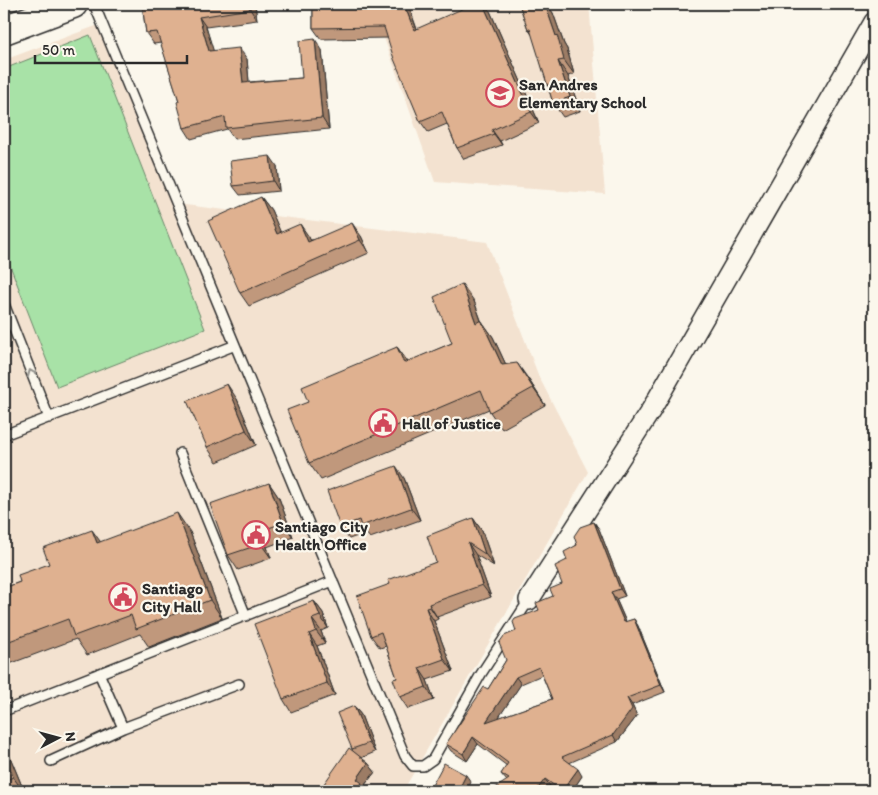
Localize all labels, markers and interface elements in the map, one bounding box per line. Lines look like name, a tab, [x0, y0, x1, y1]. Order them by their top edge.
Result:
scale bar	[35, 32, 188, 64]
text: 50 m	[42, 41, 75, 59]
place label: San Andres Elementary School	[519, 75, 647, 113]
school or university icon: San Andres Elementary School	[485, 78, 515, 108]
one-way arrow	[27, 369, 37, 378]
public building icon: Hall of Justice	[368, 408, 398, 438]
place label: Hall of Justice	[402, 414, 501, 433]
place label: Santiago City Health Office	[275, 517, 368, 554]
public building icon: Santiago City Health Office	[241, 520, 271, 550]
place label: Santiago City Hall	[142, 579, 203, 617]
public building icon: Santiago City Hall	[108, 582, 138, 612]
north arrow	[32, 712, 82, 762]
text: N	[61, 731, 79, 742]

